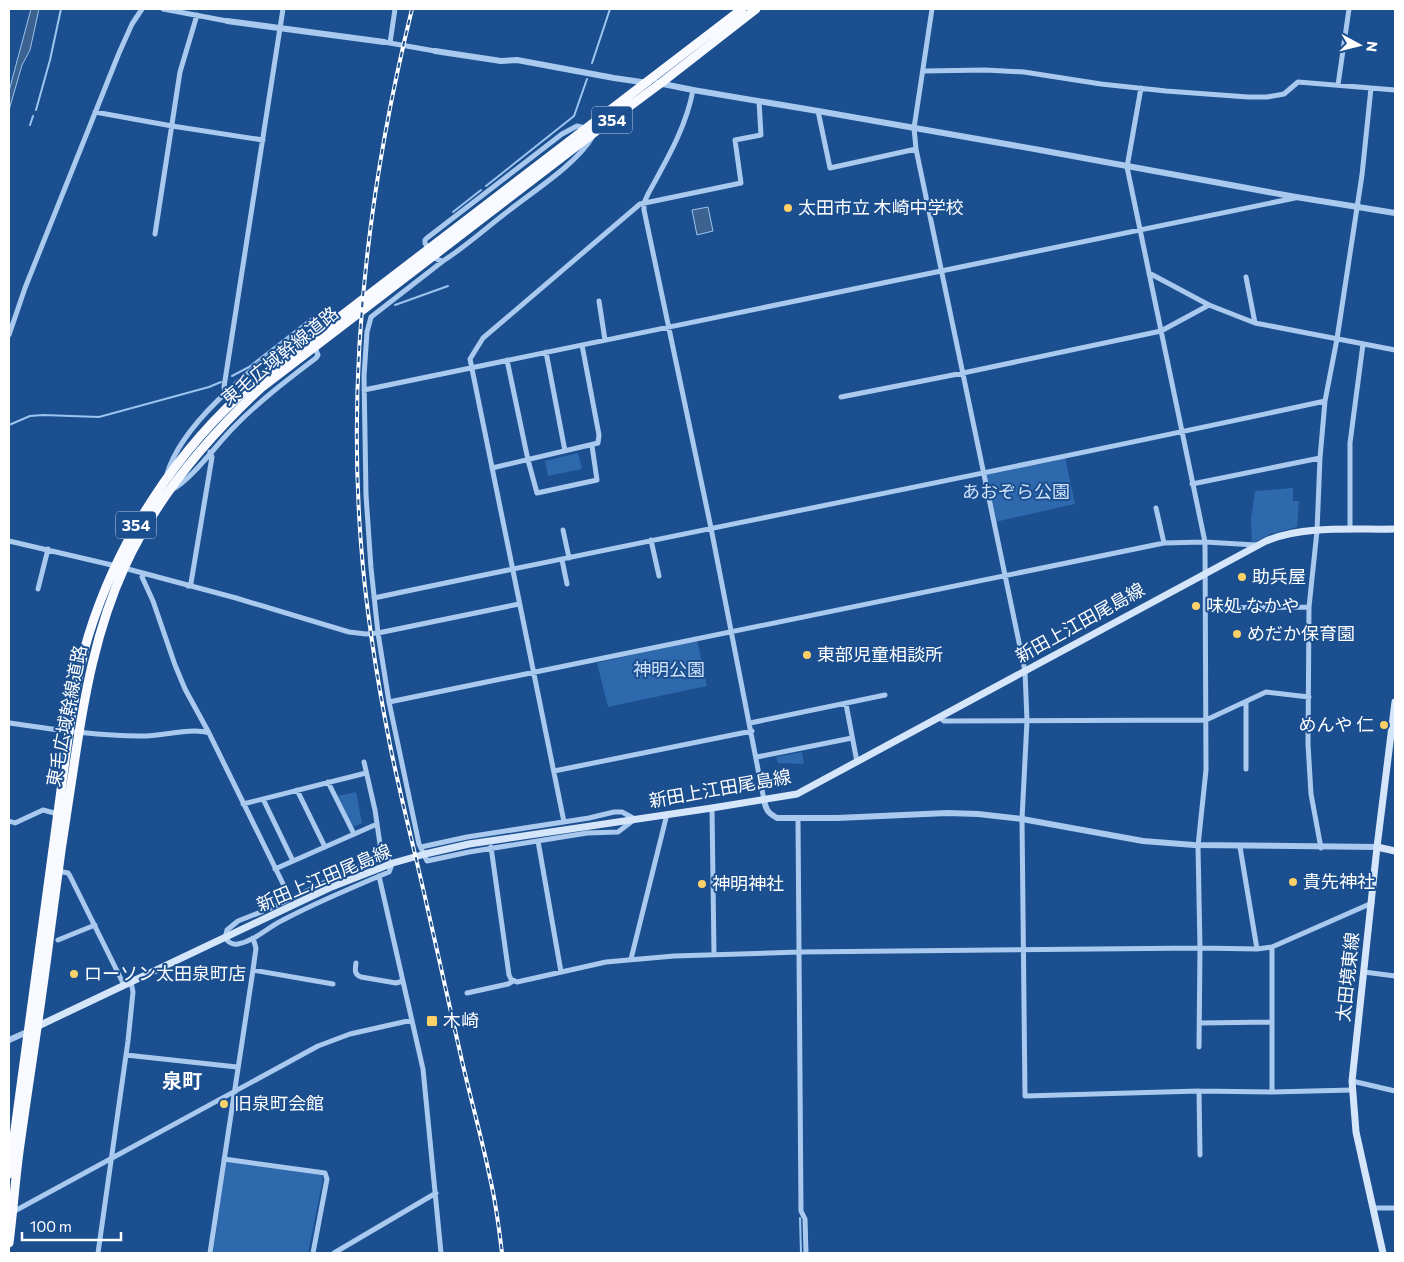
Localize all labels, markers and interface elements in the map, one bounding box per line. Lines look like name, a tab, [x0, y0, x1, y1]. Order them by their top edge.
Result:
north arrow	[1334, 20, 1384, 70]
text: N	[1363, 40, 1381, 53]
road number: 354	[592, 106, 632, 134]
place label: 太田市立 木崎中学校	[798, 196, 963, 218]
marker: 太田市立 木崎中学校	[782, 202, 794, 214]
street label: 東毛広域幹線道路	[216, 301, 342, 409]
park label: あおぞら公園	[962, 480, 1070, 502]
road number: 354	[116, 512, 156, 538]
place label: 助兵屋	[1252, 565, 1306, 587]
marker: 助兵屋	[1236, 571, 1248, 583]
street label: 新田上江田尾島線	[1011, 578, 1148, 667]
place label: 味処 なかや	[1206, 594, 1299, 616]
marker: 味処 なかや	[1190, 600, 1202, 612]
place label: めだか保育園	[1247, 622, 1355, 644]
marker: めだか保育園	[1231, 628, 1243, 640]
street label: 東毛広域幹線道路	[41, 643, 91, 789]
place label: 東部児童相談所	[817, 643, 943, 665]
marker: 東部児童相談所	[801, 649, 813, 661]
park label: 神明公園	[633, 658, 705, 680]
place label: めんや 仁	[1299, 713, 1374, 735]
marker: めんや 仁	[1378, 719, 1390, 731]
street label: 新田上江田尾島線	[647, 765, 793, 811]
street label: 新田上江田尾島線	[253, 839, 394, 915]
place label: 貴先神社	[1303, 870, 1375, 892]
place label: 神明神社	[712, 872, 784, 894]
marker: 貴先神社	[1287, 876, 1299, 888]
marker: 神明神社	[696, 878, 708, 890]
street label: 太田境東線	[1331, 931, 1363, 1023]
place label: ローソン太田泉町店	[84, 962, 246, 984]
marker: ローソン太田泉町店	[68, 968, 80, 980]
place label: 木崎	[443, 1009, 479, 1031]
marker: 木崎	[425, 1014, 439, 1028]
district label: 泉町	[162, 1068, 202, 1092]
place label: 旧泉町会館	[234, 1092, 324, 1114]
marker: 旧泉町会館	[218, 1098, 230, 1110]
scale bar	[22, 1210, 121, 1242]
text: 100 m	[30, 1217, 72, 1235]

